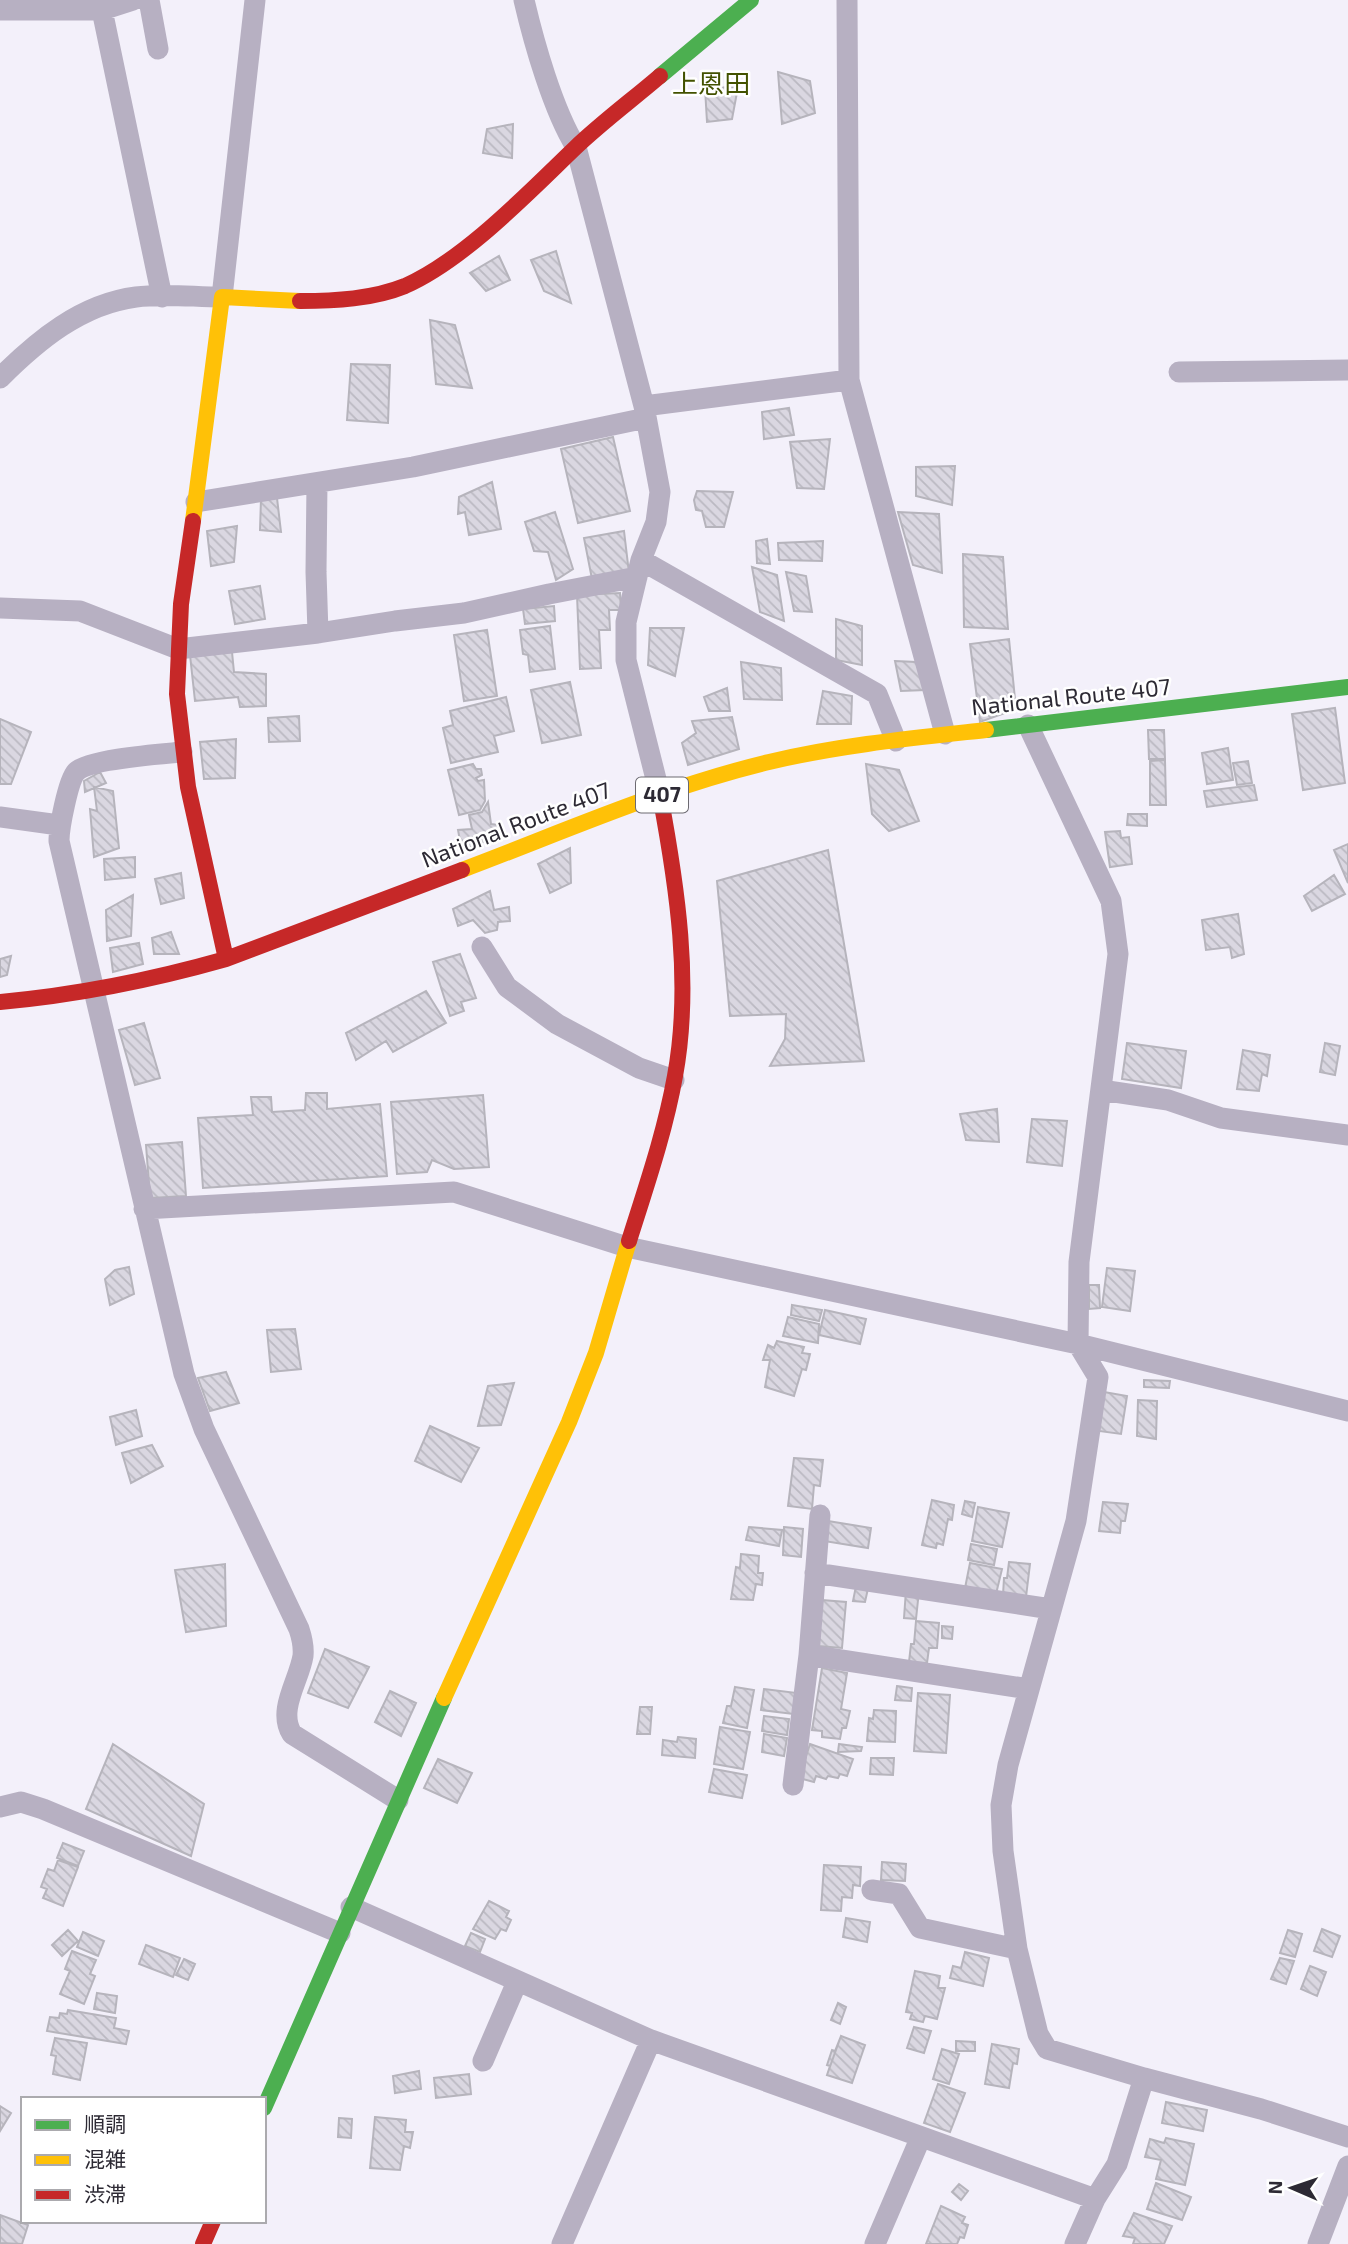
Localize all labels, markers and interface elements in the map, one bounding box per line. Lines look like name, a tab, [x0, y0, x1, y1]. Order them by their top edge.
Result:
district label: 上恩田	[672, 67, 750, 98]
street label: National Route 407	[970, 672, 1172, 720]
street label: National Route 407	[417, 775, 614, 873]
road number: 407	[636, 778, 688, 812]
legend	[21, 2097, 266, 2223]
text: 順調	[84, 2111, 126, 2136]
text: 混雑	[84, 2146, 126, 2171]
north arrow	[1257, 2153, 1327, 2223]
text: N	[1263, 2180, 1286, 2195]
text: 渋滞	[84, 2181, 126, 2206]

